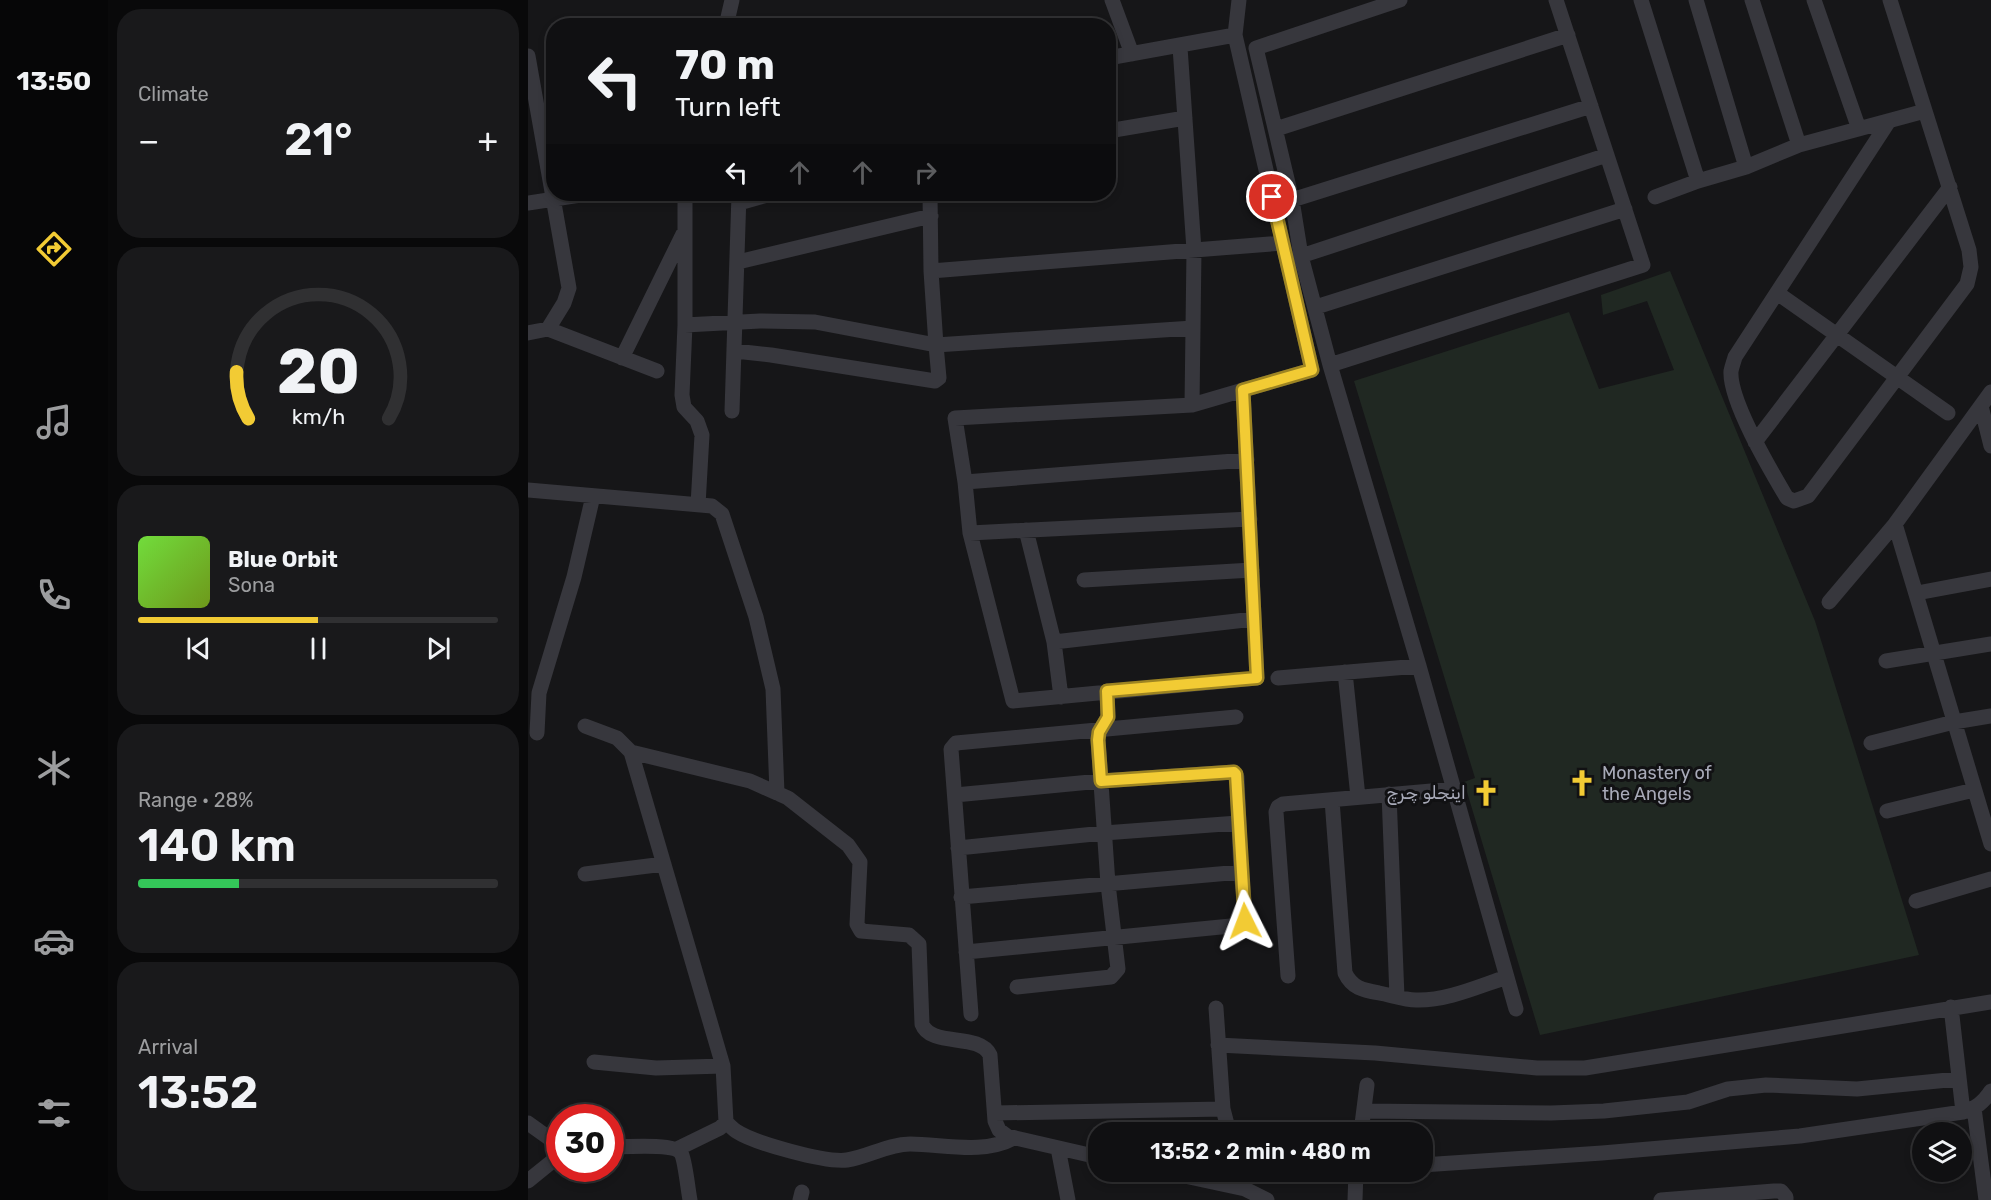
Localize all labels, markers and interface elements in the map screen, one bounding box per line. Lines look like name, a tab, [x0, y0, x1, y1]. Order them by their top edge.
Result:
text: 70 m	[675, 40, 775, 90]
icon: left	[576, 42, 654, 120]
text: 13:50	[17, 65, 91, 97]
text: Climate	[138, 82, 209, 106]
text: Turn left	[675, 91, 780, 123]
text: 21°	[284, 113, 353, 166]
text: −	[138, 121, 159, 160]
text: +	[477, 121, 498, 160]
icon: left	[720, 156, 753, 189]
icon: ahead	[783, 156, 816, 189]
icon: ahead	[846, 156, 879, 189]
icon: right	[909, 156, 942, 189]
pin	[1246, 171, 1297, 222]
icon: arrive	[1255, 180, 1288, 213]
icon: directions	[33, 228, 75, 270]
text: 20	[277, 335, 359, 409]
icon: music	[33, 401, 75, 443]
text: km/h	[291, 404, 345, 429]
text: Blue Orbit	[228, 546, 338, 573]
text: Sona	[228, 573, 275, 597]
icon: phone	[33, 574, 75, 616]
icon: previous	[182, 632, 215, 665]
icon: pause	[302, 632, 335, 665]
icon: next	[422, 632, 455, 665]
icon: climate	[33, 747, 75, 789]
place label: Monastery of the Angels	[1602, 762, 1712, 805]
church icon: Monastery of the Angels	[1567, 768, 1597, 798]
church icon: اینجلو چرچ	[1471, 778, 1501, 808]
place label: اینجلو چرچ	[1387, 782, 1466, 805]
text: Range · 28%	[138, 788, 253, 812]
text: 140 km	[138, 819, 296, 872]
position arrow	[1213, 889, 1277, 953]
icon: car	[33, 920, 75, 962]
text: Arrival	[138, 1035, 198, 1059]
text: 13:52	[138, 1066, 258, 1119]
icon: filters	[33, 1092, 75, 1134]
speed limit sign: 30	[546, 1104, 624, 1182]
map controls	[1912, 1122, 1972, 1182]
button: layers	[1912, 1122, 1972, 1182]
text: 13:52 · 2 min · 480 m	[1150, 1138, 1371, 1165]

